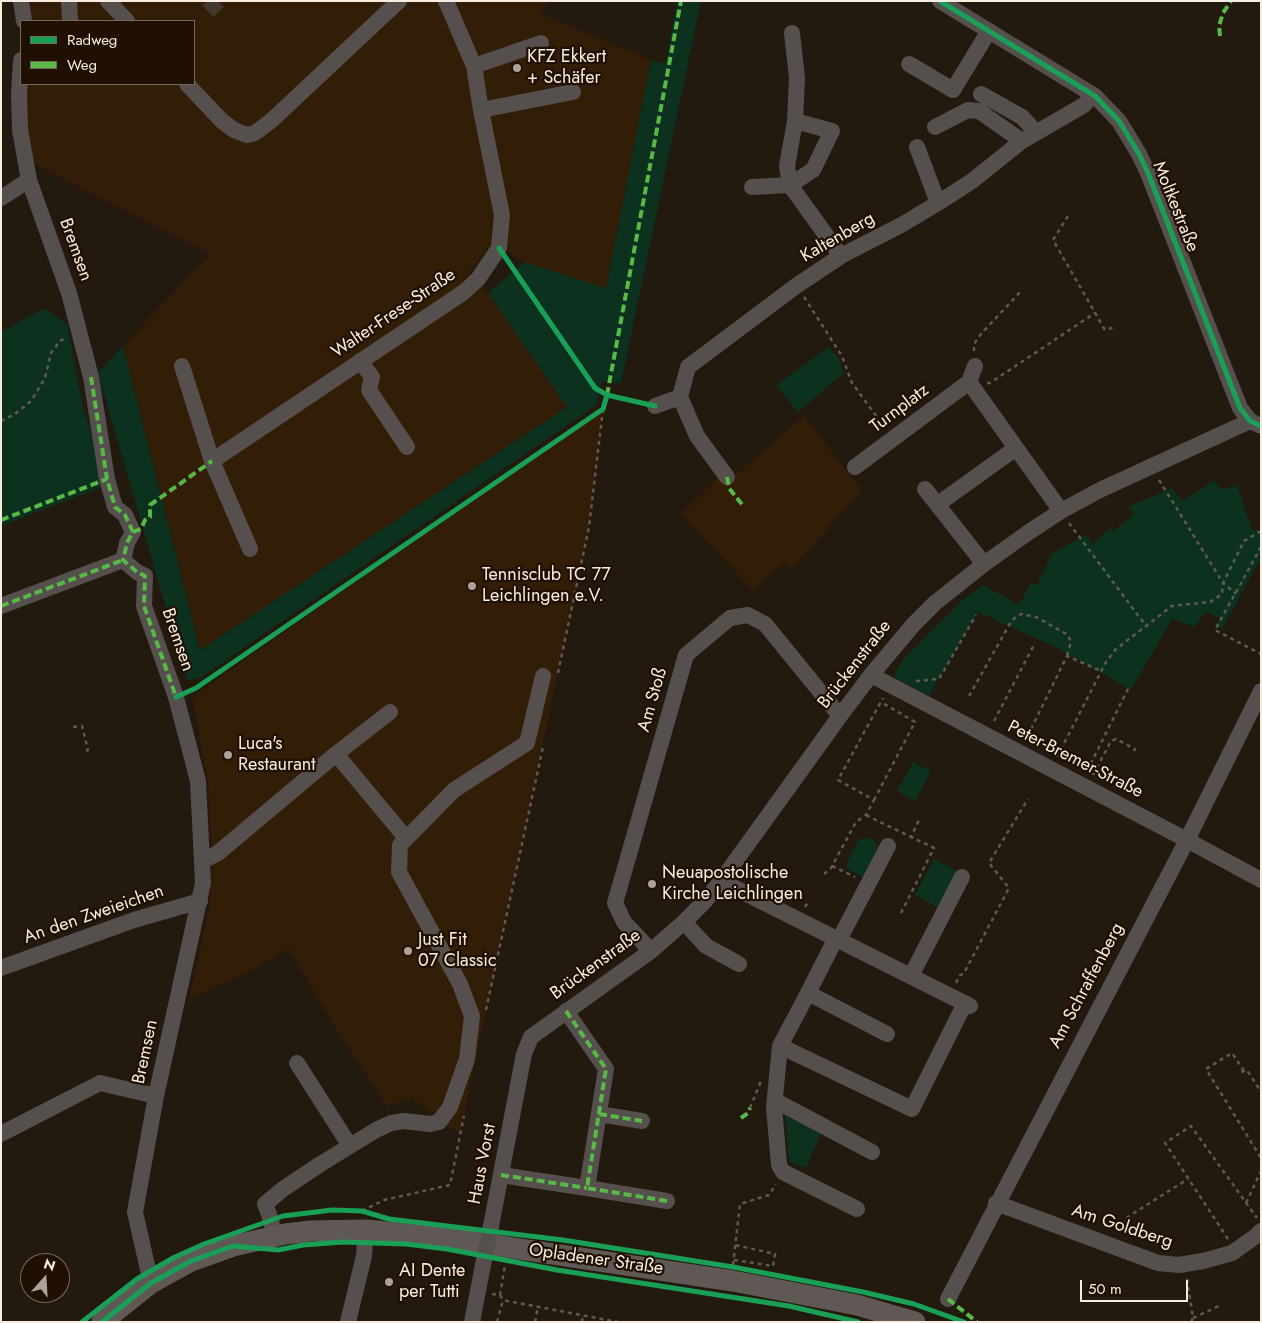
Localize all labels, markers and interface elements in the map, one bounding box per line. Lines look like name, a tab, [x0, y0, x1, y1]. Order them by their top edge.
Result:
legend	[20, 20, 195, 85]
text: Radweg	[67, 29, 117, 51]
place label: KFZ Ekkert + Schäfer	[527, 47, 606, 90]
text: Weg	[67, 54, 97, 76]
marker: KFZ Ekkert + Schäfer	[511, 62, 523, 74]
street label: Moltkestraße	[1147, 159, 1203, 255]
street label: Kaltenberg	[797, 208, 879, 268]
street label: Bremsen	[54, 216, 96, 284]
street label: Walter-Frese-Straße	[328, 265, 460, 363]
street label: Turnplatz	[866, 380, 934, 438]
place label: Tennisclub TC 77 Leichlingen e.V.	[482, 565, 611, 608]
marker: Tennisclub TC 77 Leichlingen e.V.	[466, 580, 478, 592]
street label: Bremsen	[156, 606, 198, 674]
street label: Brückenstraße	[814, 616, 896, 714]
street label: Am Stoß	[634, 666, 672, 734]
street label: Peter-Bremer-Straße	[1004, 717, 1146, 803]
place label: Luca's Restaurant	[238, 734, 316, 776]
marker: Luca's Restaurant	[222, 749, 234, 761]
place label: Neuapostolische Kirche Leichlingen	[662, 863, 803, 906]
marker: Neuapostolische Kirche Leichlingen	[646, 878, 658, 890]
street label: An den Zweieichen	[21, 881, 167, 949]
street label: Am Schraffenberg	[1045, 920, 1129, 1052]
street label: Brückenstraße	[547, 925, 645, 1005]
place label: Just Fit 07 Classic	[418, 930, 497, 972]
marker: Just Fit 07 Classic	[402, 945, 414, 957]
street label: Bremsen	[129, 1018, 163, 1086]
street label: Haus Vorst	[465, 1122, 501, 1206]
street label: Am Goldberg	[1069, 1200, 1175, 1254]
street label: Opladener Straße	[527, 1240, 665, 1280]
north arrow	[20, 1253, 70, 1303]
text: N	[41, 1253, 58, 1276]
place label: AI Dente per Tutti	[399, 1261, 465, 1304]
scale bar	[1082, 1270, 1190, 1302]
marker: AI Dente per Tutti	[383, 1276, 395, 1288]
text: 50 m	[1088, 1278, 1122, 1300]

